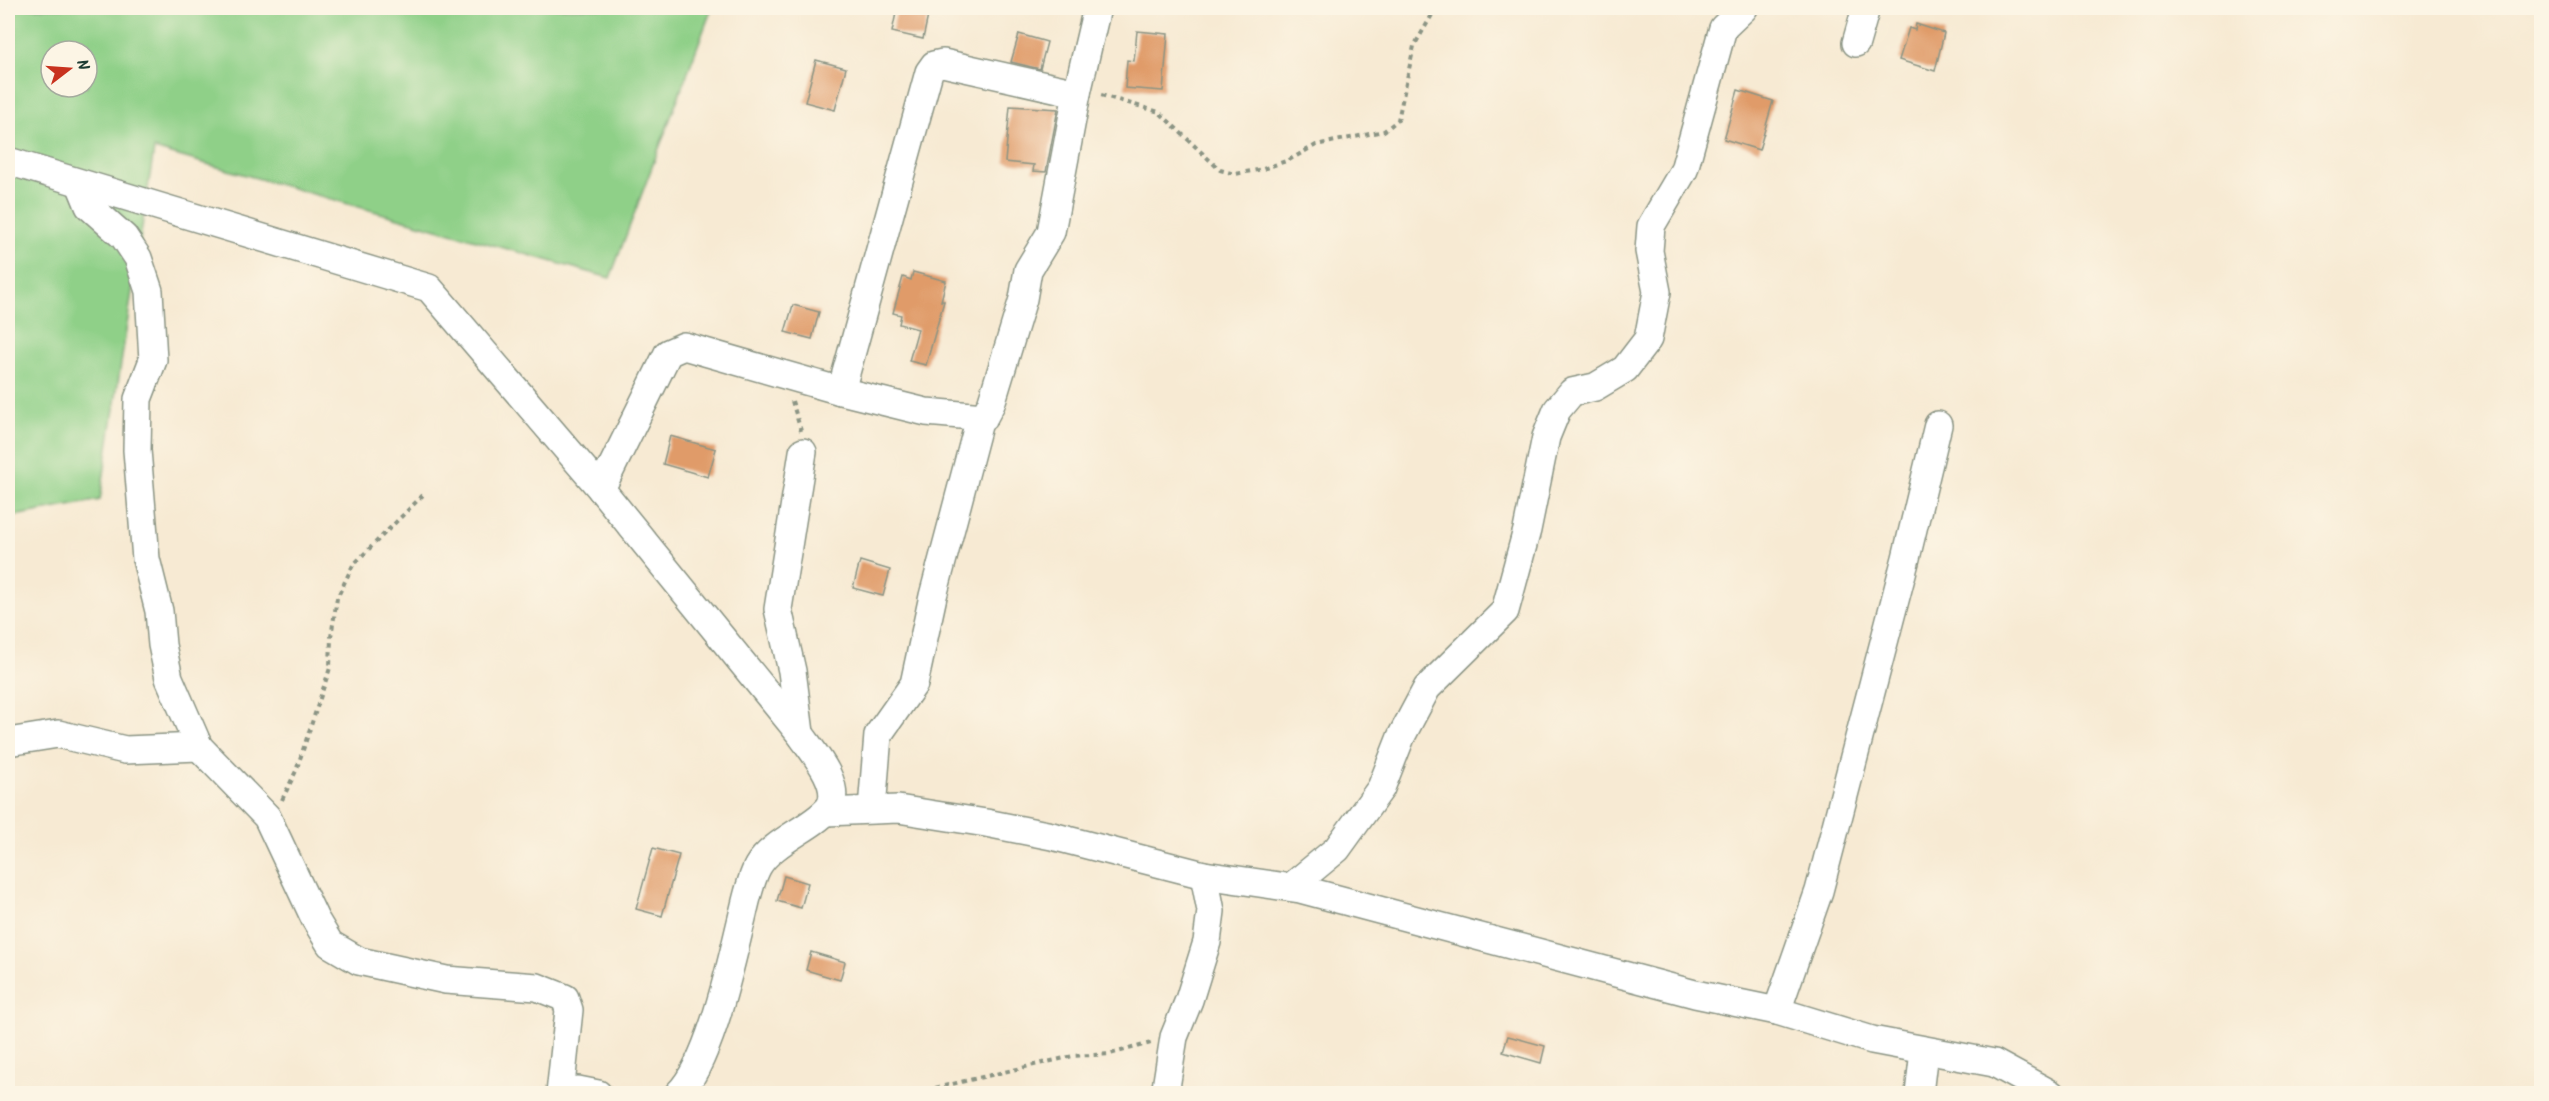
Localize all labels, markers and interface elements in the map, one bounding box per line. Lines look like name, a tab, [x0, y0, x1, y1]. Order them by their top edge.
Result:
north arrow	[39, 39, 99, 99]
text: N	[68, 57, 95, 74]

